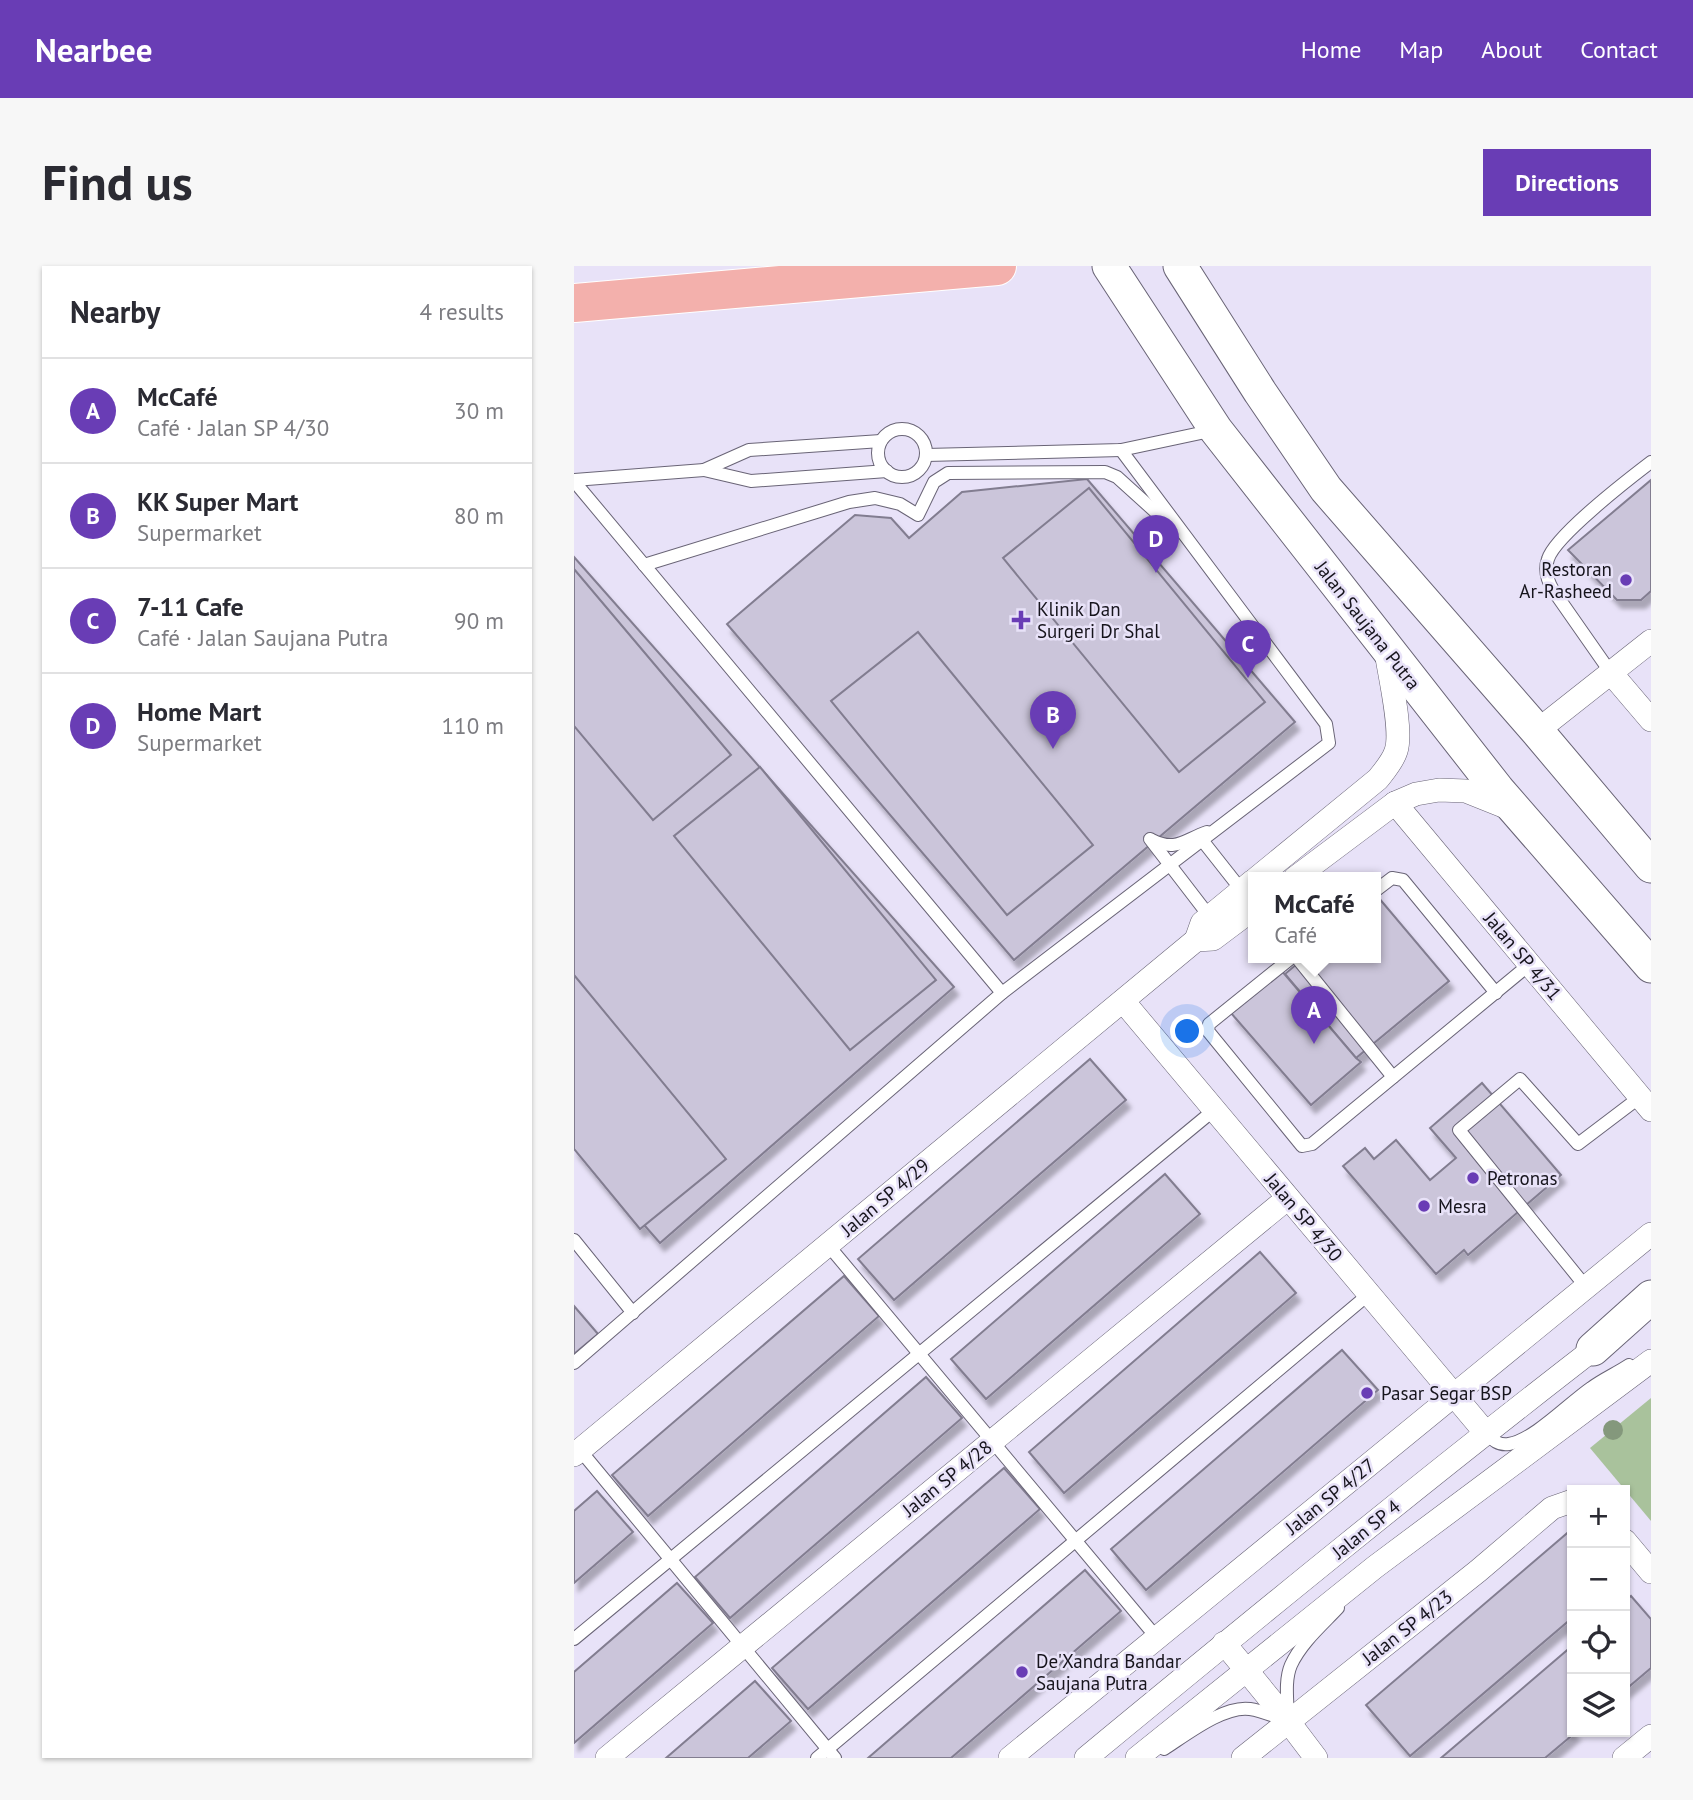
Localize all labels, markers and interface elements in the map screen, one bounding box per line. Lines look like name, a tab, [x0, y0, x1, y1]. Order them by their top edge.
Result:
text: Nearbee	[35, 28, 152, 71]
text: Home	[1301, 34, 1361, 65]
text: Map	[1399, 34, 1443, 65]
text: About	[1481, 34, 1542, 65]
text: Contact	[1580, 34, 1658, 65]
button: Directions	[1483, 149, 1651, 216]
text: Find us	[42, 150, 193, 214]
text: Nearby	[70, 292, 160, 331]
text: 4 results	[420, 297, 504, 326]
text: McCafé	[137, 380, 218, 413]
text: A	[86, 396, 100, 425]
text: 30 m	[454, 396, 504, 425]
text: Café · Jalan SP 4/30	[137, 413, 329, 442]
text: KK Super Mart	[137, 485, 298, 518]
text: B	[86, 501, 100, 530]
text: 80 m	[454, 501, 504, 530]
pin: D	[1133, 515, 1179, 573]
text: Supermarket	[137, 518, 262, 547]
street label: Jalan Saujana Putra	[1310, 555, 1426, 694]
place label: Restoran Ar-Rasheed	[1519, 557, 1612, 603]
marker: Restoran Ar-Rasheed	[1618, 572, 1634, 588]
text: 7-11 Cafe	[137, 590, 244, 623]
place label: Klinik Dan Surgeri Dr Shal	[1037, 597, 1160, 643]
text: C	[87, 606, 99, 635]
text: 90 m	[454, 606, 504, 635]
marker: Klinik Dan Surgeri Dr Shal	[1011, 610, 1031, 630]
pin: C	[1225, 620, 1271, 678]
text: Café · Jalan Saujana Putra	[137, 623, 388, 652]
pin: B	[1030, 691, 1076, 749]
text: Home Mart	[137, 695, 261, 728]
text: D	[86, 711, 100, 740]
text: 110 m	[442, 711, 504, 740]
text: Supermarket	[137, 728, 262, 757]
popup	[1248, 872, 1381, 963]
text: McCafé	[1274, 887, 1355, 920]
street label: Jalan SP 4/31	[1478, 906, 1567, 1005]
text: Café	[1274, 920, 1317, 949]
pin: A	[1291, 986, 1337, 1044]
your location	[1170, 1014, 1204, 1048]
street label: Jalan SP 4/29	[835, 1153, 934, 1242]
place label: Petronas	[1487, 1166, 1558, 1190]
street label: Jalan SP 4/30	[1259, 1167, 1348, 1266]
marker: Petronas	[1465, 1170, 1481, 1186]
place label: Mesra	[1438, 1194, 1487, 1218]
marker: Mesra	[1416, 1198, 1432, 1214]
place label: Pasar Segar BSP	[1381, 1381, 1512, 1405]
marker: Pasar Segar BSP	[1359, 1385, 1375, 1401]
street label: Jalan SP 4/28	[897, 1435, 997, 1522]
street label: Jalan SP 4/27	[1280, 1453, 1380, 1539]
map controls	[1567, 1485, 1630, 1737]
button: +	[1567, 1485, 1630, 1548]
street label: Jalan SP 4	[1327, 1494, 1405, 1564]
button: −	[1567, 1548, 1630, 1611]
street label: Jalan SP 4/23	[1356, 1584, 1457, 1670]
button: locate	[1567, 1611, 1630, 1674]
place label: De'Xandra Bandar Saujana Putra	[1036, 1649, 1182, 1695]
marker: De'Xandra Bandar Saujana Putra	[1014, 1664, 1030, 1680]
button: layers	[1567, 1674, 1630, 1737]

